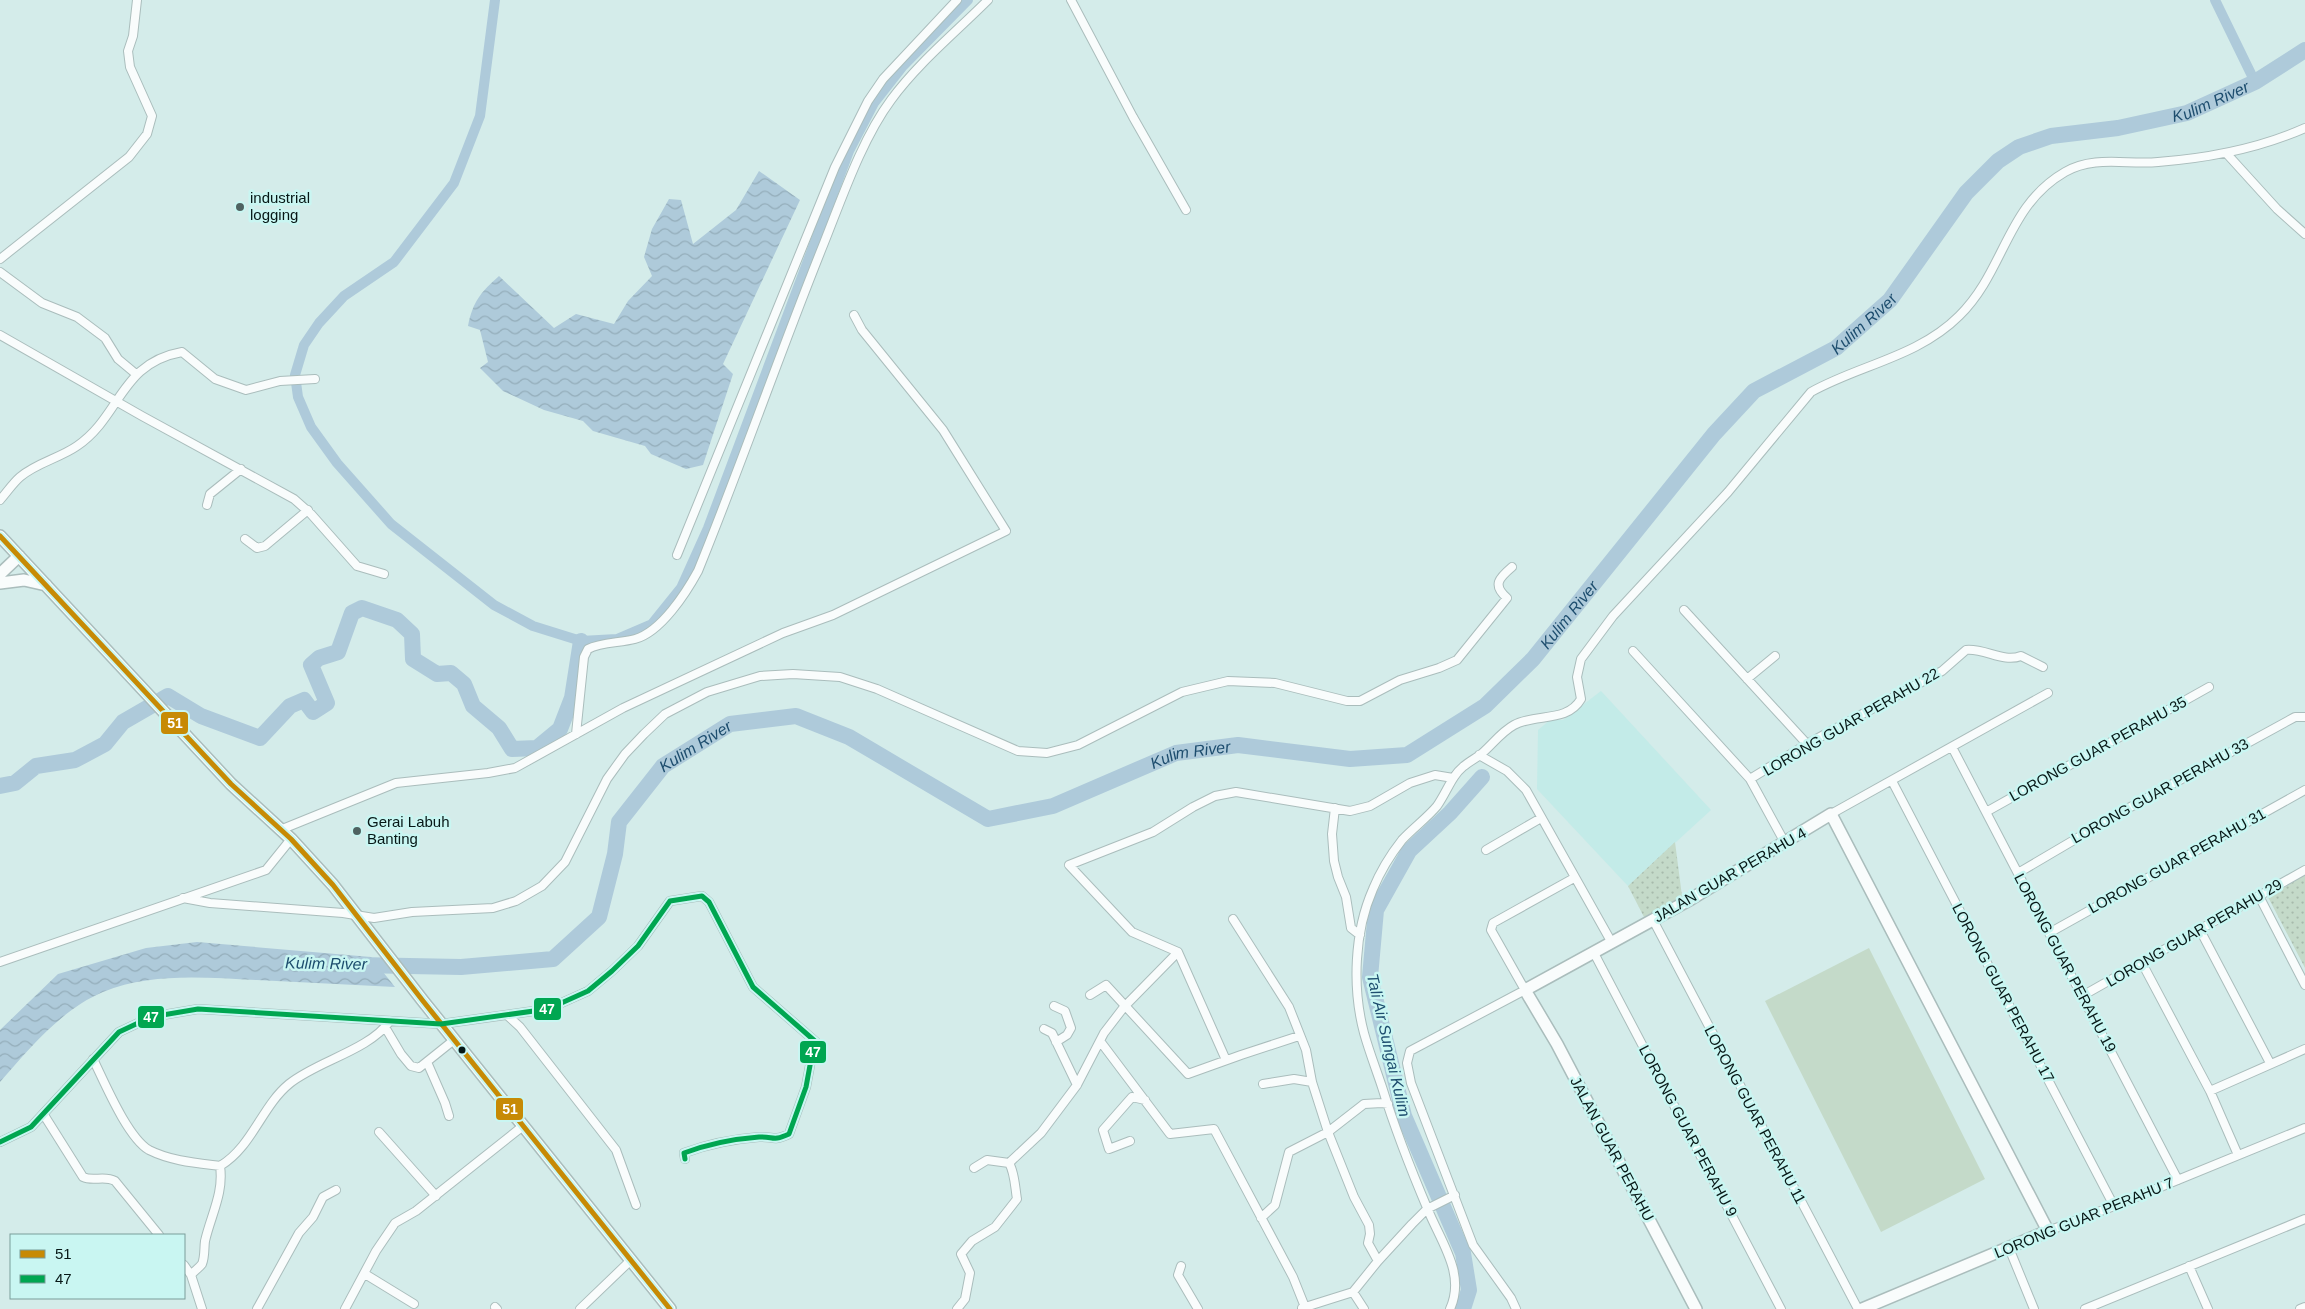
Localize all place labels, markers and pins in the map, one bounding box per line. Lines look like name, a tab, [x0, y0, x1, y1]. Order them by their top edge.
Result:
place label: industrial logging	[250, 189, 310, 223]
marker: industrial logging	[234, 201, 246, 213]
place label: Gerai Labuh Banting	[367, 813, 450, 847]
marker: Gerai Labuh Banting	[351, 825, 363, 837]
unlabelled marker	[457, 1045, 467, 1055]

